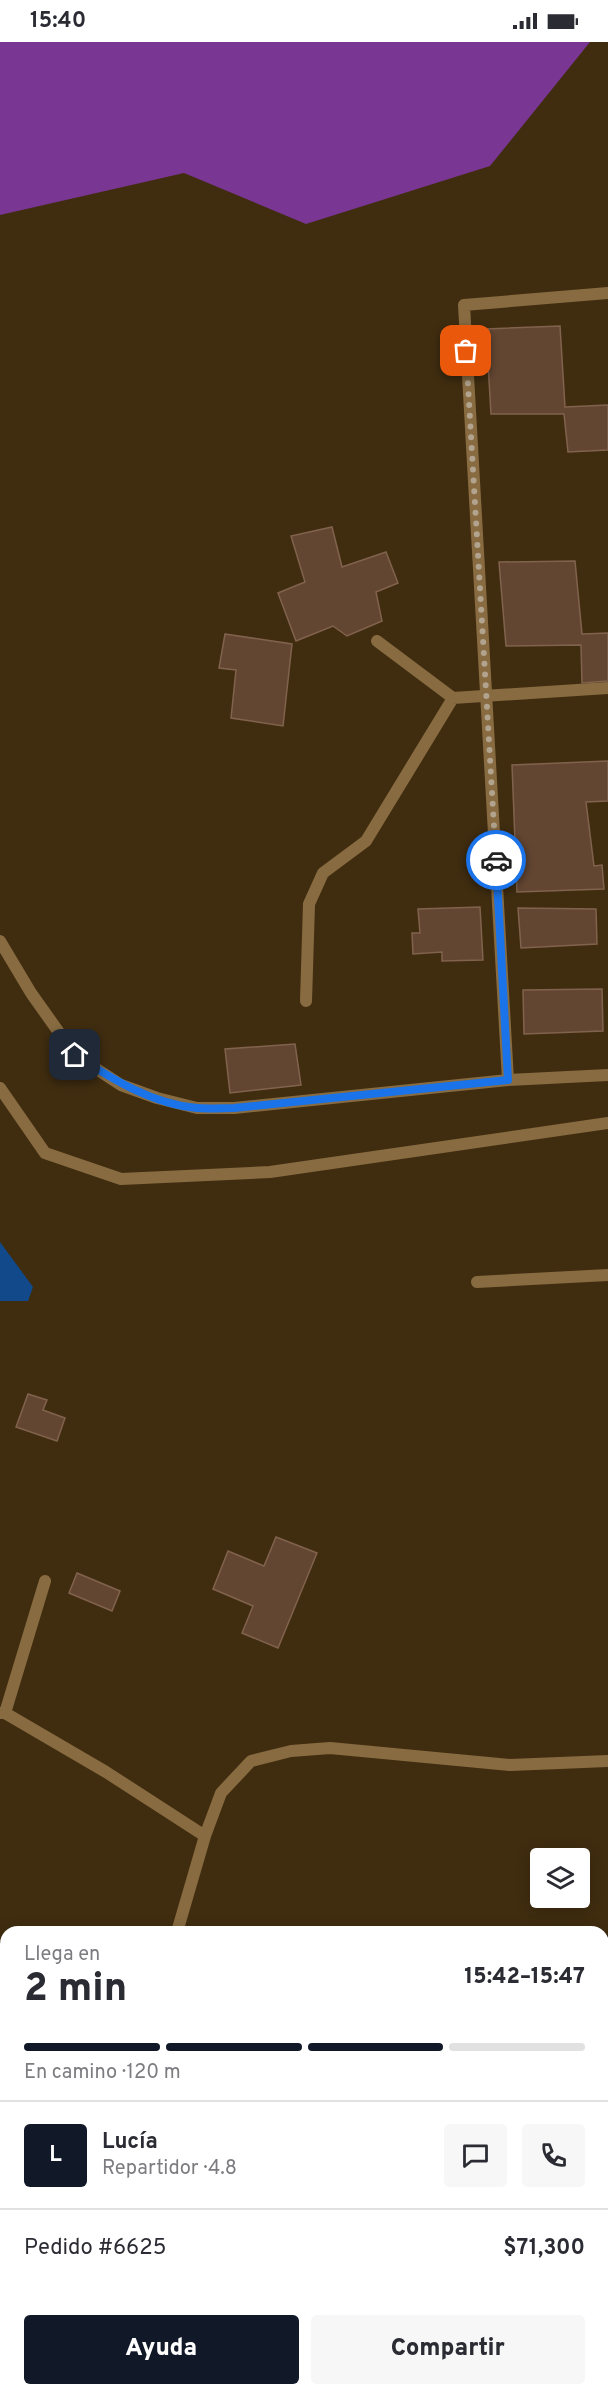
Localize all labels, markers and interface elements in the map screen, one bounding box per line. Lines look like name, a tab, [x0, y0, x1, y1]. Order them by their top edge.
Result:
text: 15:40	[30, 8, 86, 35]
pin	[440, 325, 491, 376]
icon: bag	[449, 334, 482, 367]
courier	[466, 830, 526, 890]
icon: car	[480, 844, 513, 877]
pin	[49, 1029, 100, 1080]
icon: home	[58, 1038, 91, 1071]
map controls	[530, 1848, 590, 1908]
button: layers	[530, 1848, 590, 1908]
text: Llega en	[24, 1942, 100, 1968]
text: 15:42–15:47	[464, 1964, 585, 1991]
text: 2 min	[24, 1966, 127, 2015]
text: En camino · 120 m	[24, 2060, 181, 2086]
button: chat	[444, 2124, 507, 2187]
button: phone	[522, 2124, 585, 2187]
text: Lucía	[102, 2129, 158, 2156]
text: L	[49, 2142, 62, 2169]
text: Repartidor · 4.8	[102, 2156, 237, 2182]
text: Pedido #6625	[24, 2235, 166, 2262]
text: $71,300	[503, 2235, 585, 2262]
button: Ayuda	[24, 2315, 299, 2384]
button: Compartir	[311, 2315, 585, 2384]

